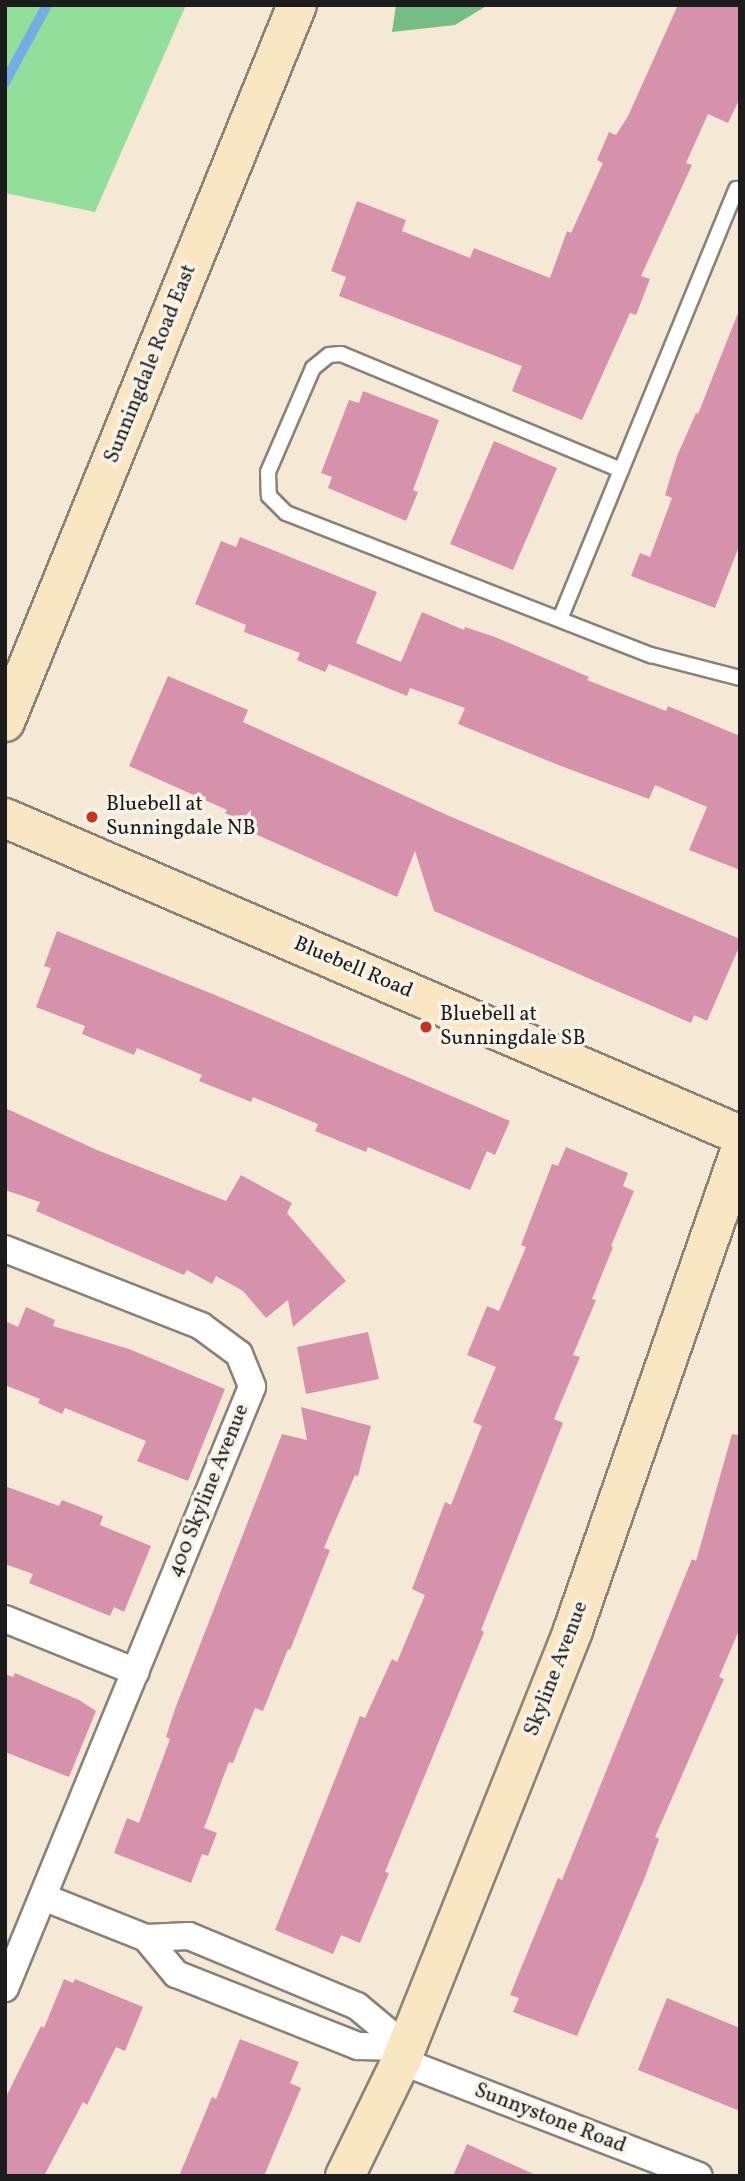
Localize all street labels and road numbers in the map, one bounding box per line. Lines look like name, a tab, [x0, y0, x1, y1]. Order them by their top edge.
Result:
street label: Sunningdale Road East	[100, 261, 202, 467]
street label: Bluebell Road	[290, 932, 416, 1004]
street label: 400 Skyline Avenue	[163, 1401, 255, 1581]
street label: Skyline Avenue	[520, 1598, 594, 1740]
street label: Sunnystone Road	[471, 2078, 629, 2160]

